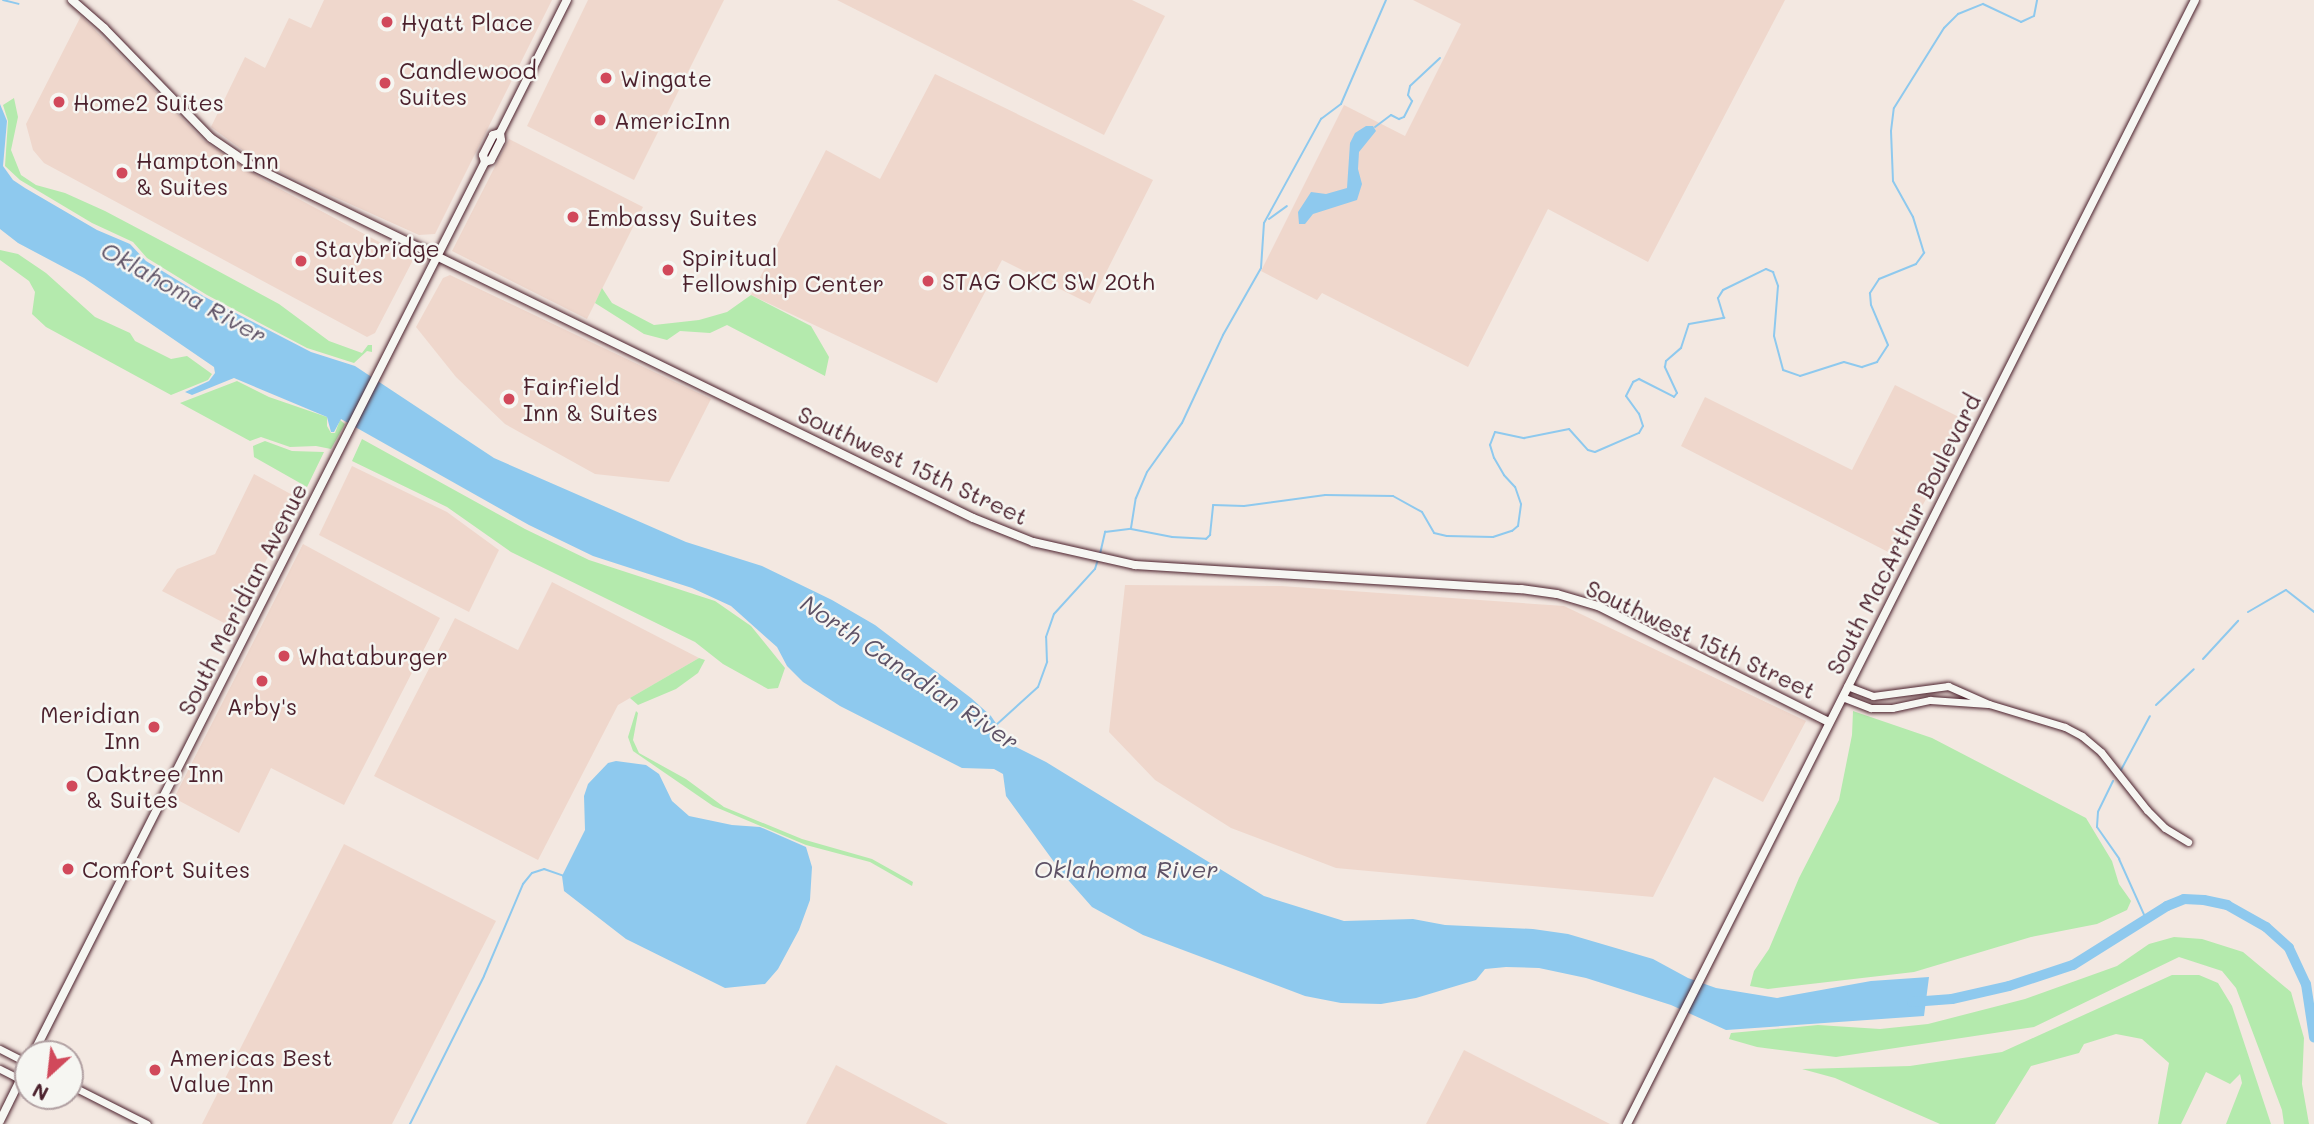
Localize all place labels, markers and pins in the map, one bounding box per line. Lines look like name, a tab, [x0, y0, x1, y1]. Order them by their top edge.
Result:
place label: Hyatt Place	[401, 8, 533, 36]
marker: Hyatt Place	[379, 14, 395, 30]
place label: Candlewood Suites	[399, 56, 537, 110]
place label: Wingate	[620, 64, 712, 92]
marker: Wingate	[598, 70, 614, 86]
marker: Candlewood Suites	[377, 75, 393, 91]
place label: Home2 Suites	[73, 88, 224, 116]
marker: Home2 Suites	[51, 94, 67, 110]
place label: AmericInn	[614, 106, 730, 134]
marker: AmericInn	[592, 112, 608, 128]
place label: Hampton Inn & Suites	[136, 146, 279, 200]
marker: Hampton Inn & Suites	[114, 165, 130, 181]
place label: Embassy Suites	[587, 203, 757, 231]
marker: Embassy Suites	[565, 209, 581, 225]
place label: Staybridge Suites	[315, 234, 440, 288]
place label: Spiritual Fellowship Center	[682, 243, 884, 297]
marker: Staybridge Suites	[293, 253, 309, 269]
marker: Spiritual Fellowship Center	[660, 262, 676, 278]
place label: STAG OKC SW 20th	[942, 267, 1155, 295]
marker: STAG OKC SW 20th	[920, 273, 936, 289]
place label: Fairfield Inn & Suites	[523, 372, 658, 426]
marker: Fairfield Inn & Suites	[501, 391, 517, 407]
place label: Whataburger	[298, 642, 448, 670]
marker: Whataburger	[276, 648, 292, 664]
marker: Arby's	[254, 673, 270, 689]
place label: Arby's	[227, 692, 297, 720]
place label: Meridian Inn	[40, 700, 140, 754]
marker: Meridian Inn	[146, 719, 162, 735]
place label: Oaktree Inn & Suites	[86, 759, 224, 813]
marker: Oaktree Inn & Suites	[64, 778, 80, 794]
place label: Comfort Suites	[82, 855, 250, 883]
marker: Comfort Suites	[60, 861, 76, 877]
place label: Americas Best Value Inn	[169, 1043, 332, 1097]
marker: Americas Best Value Inn	[147, 1062, 163, 1078]

